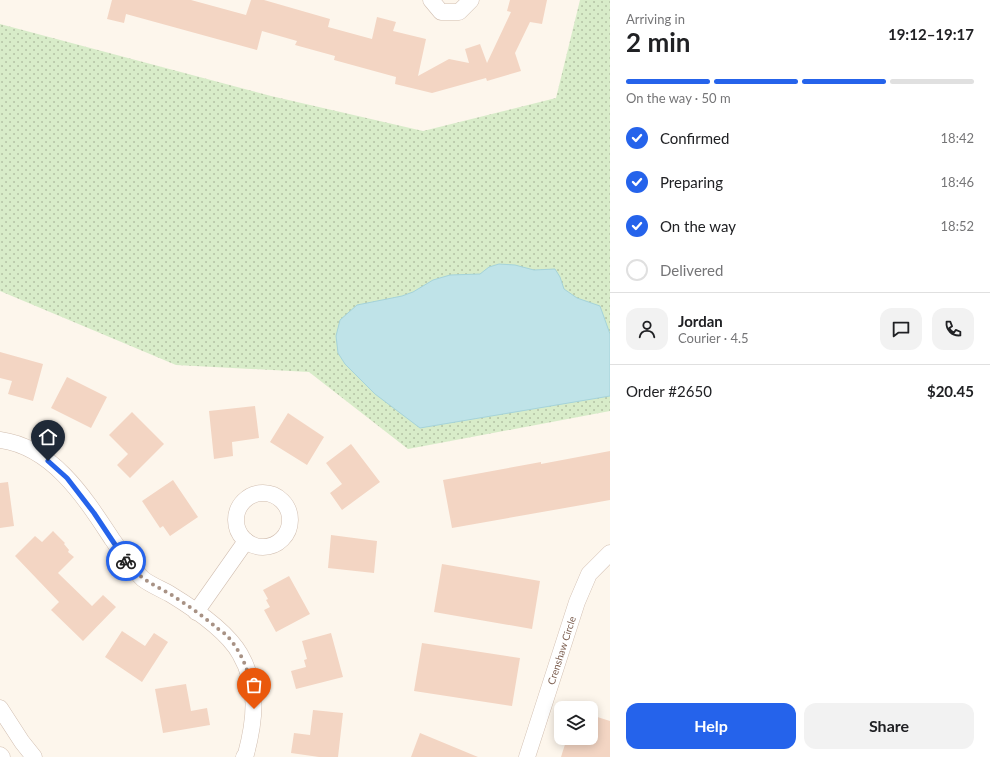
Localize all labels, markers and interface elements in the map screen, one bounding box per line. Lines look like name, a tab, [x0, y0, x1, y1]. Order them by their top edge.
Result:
text: Arriving in	[626, 11, 685, 27]
text: 19:12–19:17	[888, 25, 974, 43]
text: 2 min	[626, 26, 690, 58]
text: On the way · 50 m	[626, 90, 731, 106]
icon: check	[626, 127, 648, 149]
text: Confirmed	[660, 129, 729, 147]
text: 18:42	[941, 130, 974, 146]
icon: check	[626, 171, 648, 193]
text: Preparing	[660, 173, 723, 191]
text: 18:46	[941, 174, 974, 190]
icon: check	[626, 215, 648, 237]
text: On the way	[660, 217, 736, 235]
text: 18:52	[941, 218, 974, 234]
text: Delivered	[660, 261, 723, 279]
button: person	[626, 308, 668, 350]
button: chat	[880, 308, 922, 350]
button: phone	[932, 308, 974, 350]
text: Jordan	[678, 312, 723, 330]
text: Courier · 4.5	[678, 330, 749, 346]
text: Order #2650	[626, 382, 712, 400]
text: $20.45	[927, 382, 974, 400]
pin	[31, 420, 65, 461]
icon: home	[37, 426, 59, 448]
courier	[106, 541, 146, 581]
icon: bike	[115, 550, 137, 572]
street label: Crenshaw Circle	[545, 615, 578, 686]
pin	[237, 668, 271, 709]
icon: bag	[243, 674, 265, 696]
map controls	[554, 701, 598, 745]
button: layers	[554, 701, 598, 745]
button: Help	[626, 703, 796, 749]
button: Share	[804, 703, 974, 749]

